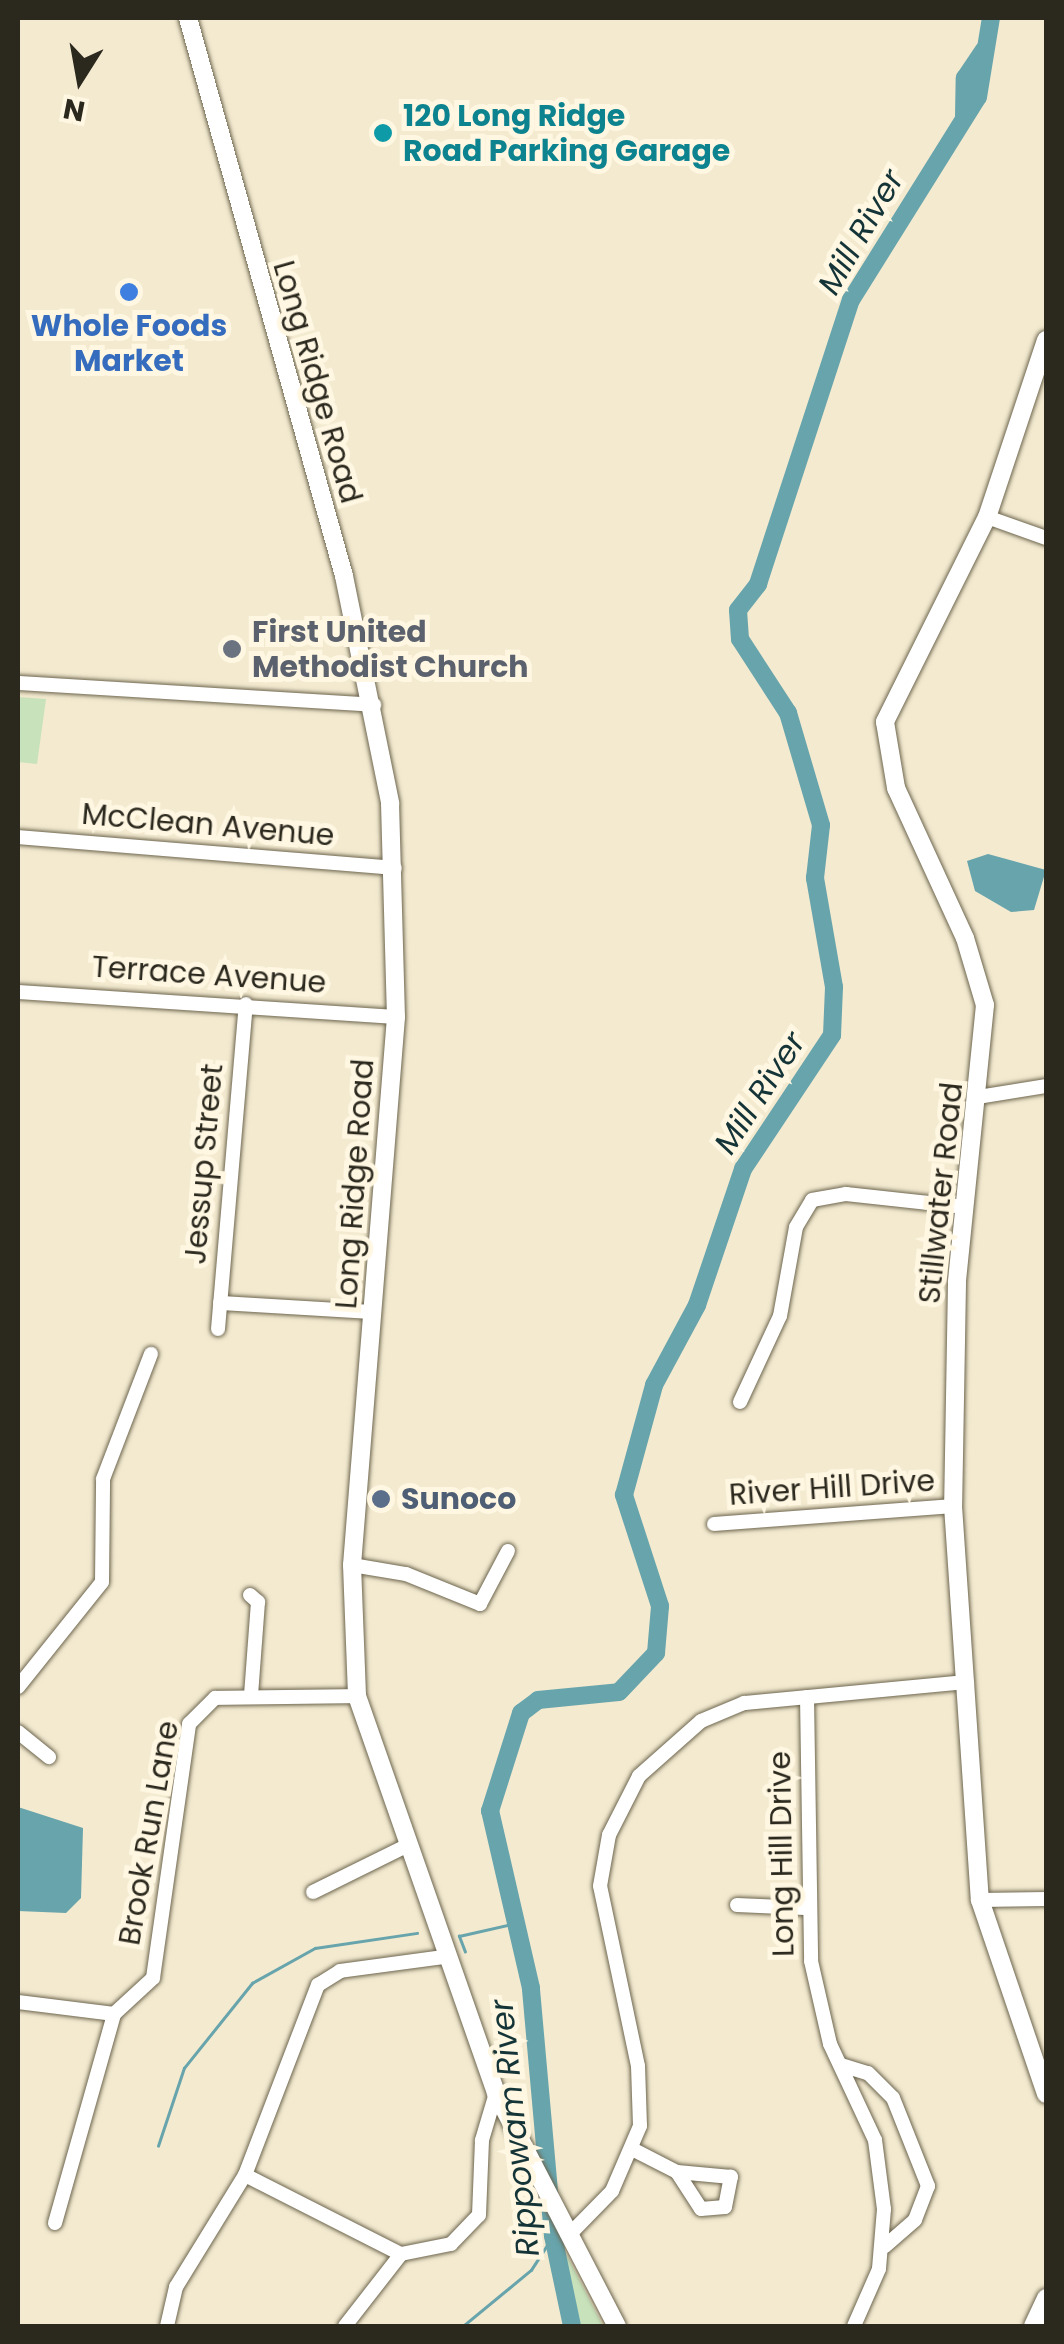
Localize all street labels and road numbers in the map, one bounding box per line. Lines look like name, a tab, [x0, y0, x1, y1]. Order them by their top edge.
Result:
street label: Long Ridge Road	[265, 257, 369, 507]
street label: McClean Avenue	[80, 796, 336, 854]
street label: Terrace Avenue	[91, 949, 327, 1001]
street label: Long Ridge Road	[328, 1058, 382, 1310]
street label: Jessup Street	[177, 1062, 231, 1266]
street label: Stillwater Road	[911, 1081, 971, 1305]
street label: River Hill Drive	[728, 1463, 936, 1513]
street label: Brook Run Lane	[112, 1718, 186, 1948]
street label: Long Hill Drive	[762, 1751, 802, 1957]

